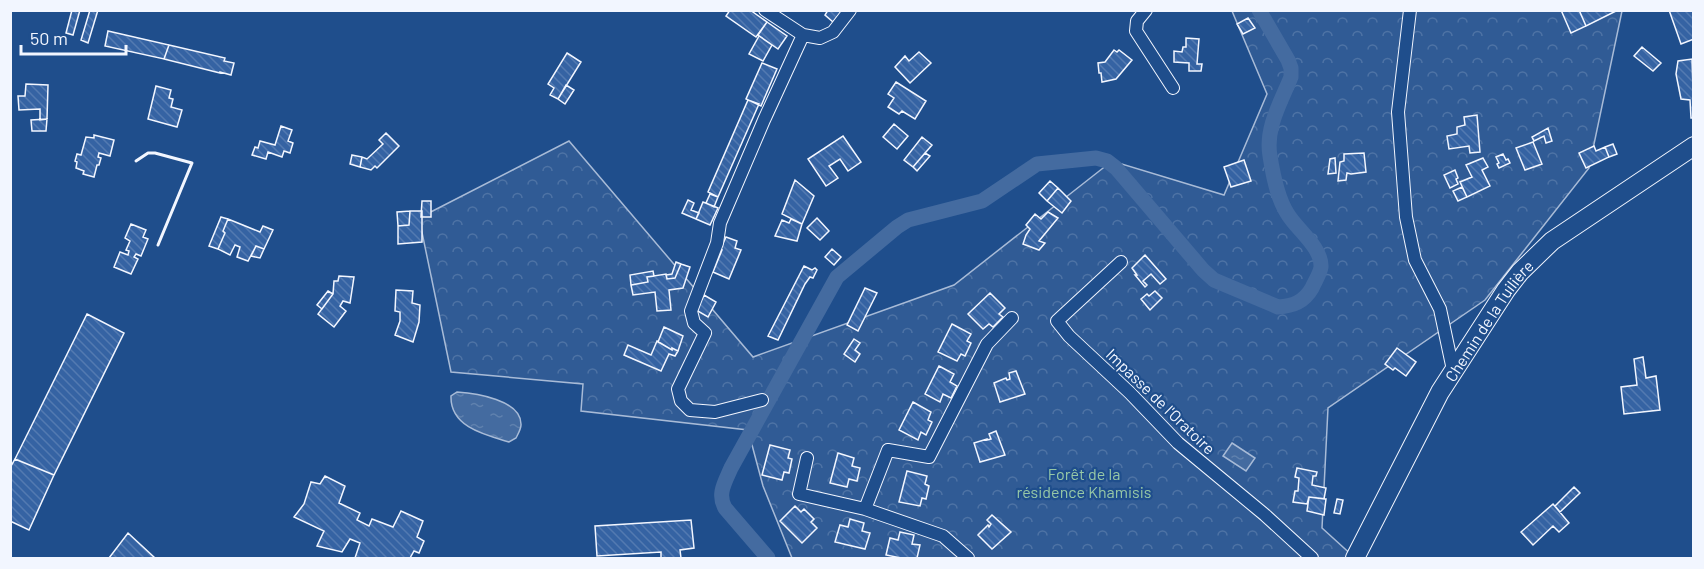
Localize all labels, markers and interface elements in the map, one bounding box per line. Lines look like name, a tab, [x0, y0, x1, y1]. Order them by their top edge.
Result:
scale bar	[21, 18, 126, 56]
text: 50 m	[30, 27, 68, 49]
street label: Chemin de la Tuilière	[1440, 256, 1537, 385]
street label: Impasse de l'Oratoire	[1103, 344, 1219, 458]
park label: Forêt de la résidence Khamisis	[1016, 464, 1152, 501]

